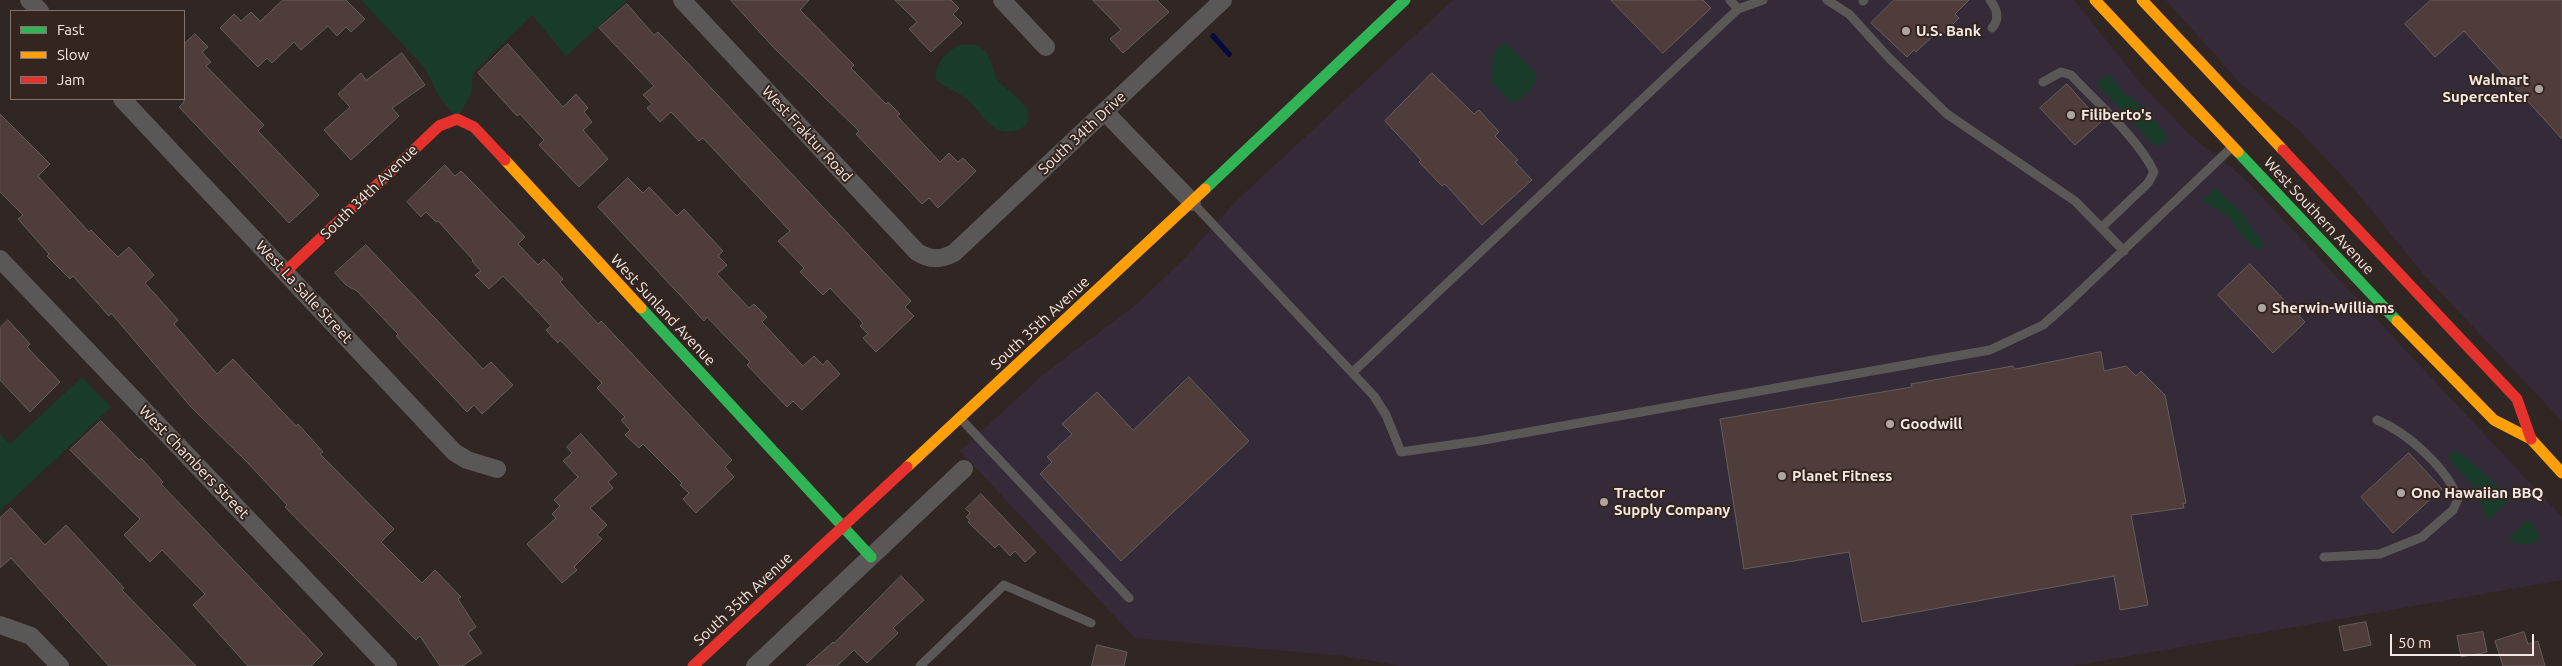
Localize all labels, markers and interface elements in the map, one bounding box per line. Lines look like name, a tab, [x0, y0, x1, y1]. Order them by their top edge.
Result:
legend	[10, 10, 185, 100]
text: Fast	[57, 21, 84, 38]
place label: U.S. Bank	[1916, 22, 1981, 40]
marker: U.S. Bank	[1900, 25, 1912, 37]
text: Slow	[57, 46, 89, 63]
text: Jam	[57, 71, 85, 88]
place label: Walmart Supercenter	[2443, 71, 2529, 106]
street label: West Fraktur Road	[758, 82, 856, 186]
marker: Walmart Supercenter	[2533, 83, 2545, 95]
street label: South 34th Drive	[1034, 88, 1130, 178]
place label: Filiberto's	[2081, 106, 2152, 124]
marker: Filiberto's	[2065, 109, 2077, 121]
street label: South 34th Avenue	[317, 141, 421, 243]
street label: West Southern Avenue	[2260, 154, 2378, 278]
street label: West La Salle Street	[252, 237, 356, 347]
street label: West Sunland Avenue	[607, 251, 719, 369]
street label: South 35th Avenue	[987, 273, 1093, 373]
place label: Sherwin-Williams	[2272, 299, 2394, 317]
marker: Sherwin-Williams	[2256, 302, 2268, 314]
street label: West Chambers Street	[135, 402, 253, 522]
place label: Goodwill	[1900, 415, 1962, 433]
marker: Goodwill	[1884, 418, 1896, 430]
place label: Planet Fitness	[1792, 467, 1892, 485]
marker: Planet Fitness	[1776, 470, 1788, 482]
place label: Tractor Supply Company	[1614, 484, 1730, 519]
place label: Ono Hawaiian BBQ	[2411, 484, 2543, 502]
marker: Ono Hawaiian BBQ	[2395, 487, 2407, 499]
marker: Tractor Supply Company	[1598, 496, 1610, 508]
street label: South 35th Avenue	[690, 549, 796, 649]
scale bar	[2392, 624, 2536, 656]
text: 50 m	[2398, 634, 2431, 651]

